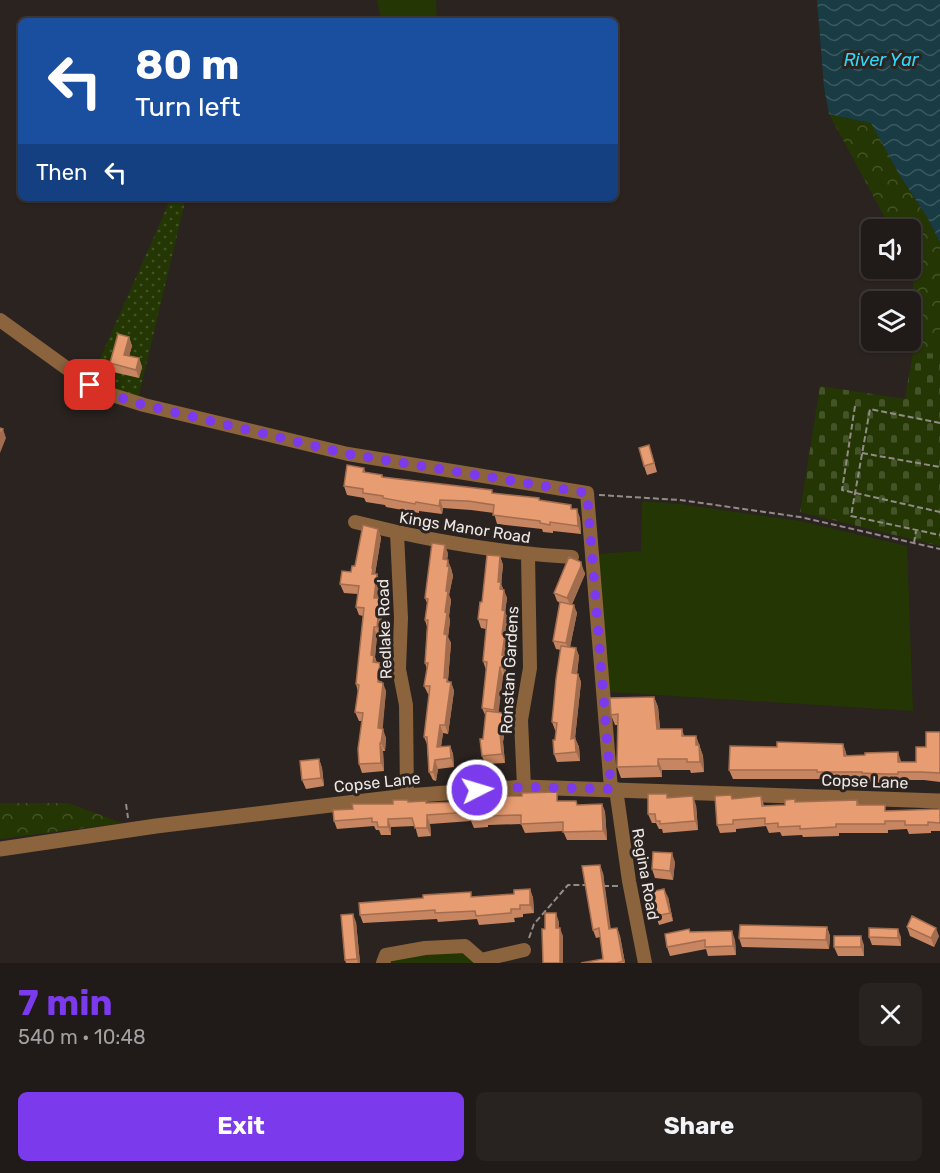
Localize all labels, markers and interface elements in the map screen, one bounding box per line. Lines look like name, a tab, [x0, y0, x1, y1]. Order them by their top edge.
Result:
text: 80 m	[135, 40, 239, 90]
icon: left	[36, 42, 114, 120]
water label: River Yar	[843, 49, 920, 71]
text: Turn left	[135, 91, 240, 123]
icon: left	[99, 156, 132, 189]
text: Then	[36, 159, 87, 186]
map controls	[861, 219, 921, 351]
button: sound	[861, 219, 921, 279]
button: layers	[861, 291, 921, 351]
pin	[64, 359, 115, 410]
icon: arrive	[73, 368, 106, 401]
street label: Kings Manor Road	[398, 508, 532, 547]
street label: Redlake Road	[373, 579, 396, 679]
street label: Ronstan Gardens	[497, 606, 522, 734]
position arrow	[445, 758, 509, 822]
street label: Copse Lane	[333, 769, 421, 796]
street label: Copse Lane	[821, 770, 909, 793]
street label: Regina Road	[628, 827, 663, 922]
text: 7 min	[18, 981, 113, 1024]
button: close	[859, 983, 922, 1046]
text: 540 m · 10:48	[18, 1025, 146, 1049]
button: Exit	[18, 1092, 464, 1161]
button: Share	[476, 1092, 922, 1161]

